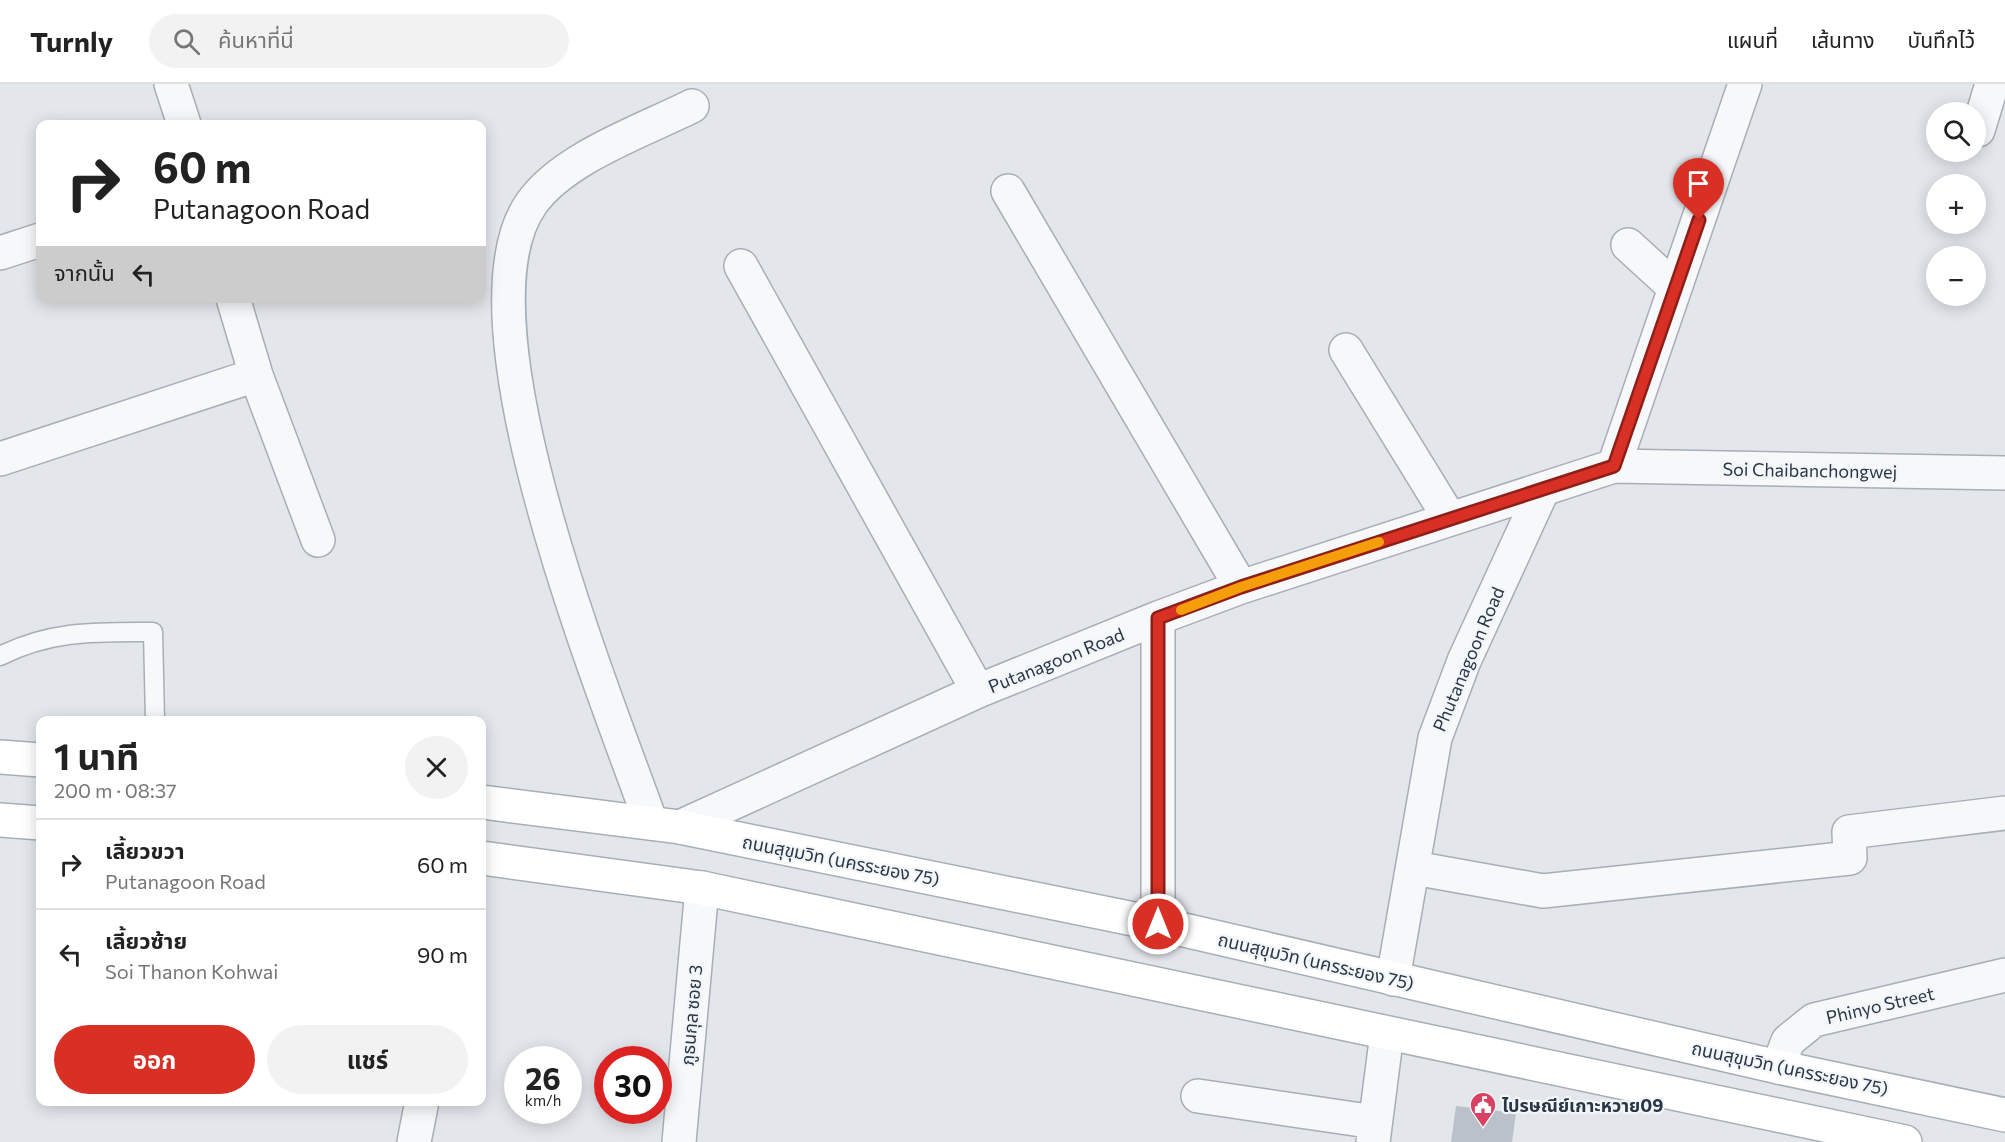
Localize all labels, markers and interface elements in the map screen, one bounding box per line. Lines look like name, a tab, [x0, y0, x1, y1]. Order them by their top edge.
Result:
search box	[149, 14, 569, 68]
text: Turnly	[30, 24, 113, 58]
icon: search	[170, 25, 203, 58]
text: ค้นหาที่นี่	[218, 26, 294, 53]
text: แผนที่	[1727, 27, 1778, 52]
text: เส้นทาง	[1811, 27, 1875, 52]
text: บันทึกไว้	[1908, 27, 1975, 52]
map controls	[1926, 102, 1986, 306]
button: search	[1926, 102, 1986, 162]
text: 60 m	[153, 140, 252, 192]
icon: right	[54, 144, 132, 222]
pin	[1673, 158, 1724, 220]
icon: arrive	[1682, 167, 1715, 200]
button: +	[1926, 174, 1986, 234]
text: Putanagoon Road	[153, 192, 370, 225]
button: −	[1926, 246, 1986, 306]
icon: left	[127, 258, 160, 291]
text: จากนั้น	[54, 259, 115, 286]
street label: Soi Chaibanchongwej	[1722, 457, 1898, 483]
street label: Phutanagoon Road	[1428, 583, 1508, 735]
street label: Putanagoon Road	[985, 623, 1127, 697]
text: 1 นาที	[54, 733, 139, 777]
button: close	[405, 736, 468, 799]
text: 200 m · 08:37	[54, 778, 177, 802]
street label: ถนนสุขุมวิท (นครระยอง 75)	[740, 830, 942, 891]
text: เลี้ยวขวา	[105, 837, 185, 864]
icon: right	[54, 848, 87, 881]
text: 60 m	[417, 851, 468, 878]
text: Putanagoon Road	[105, 869, 266, 893]
position arrow	[1126, 892, 1190, 956]
text: เลี้ยวซ้าย	[105, 927, 187, 954]
street label: ถนนสุขุมวิท (นครระยอง 75)	[1216, 928, 1416, 995]
icon: left	[54, 938, 87, 971]
text: 90 m	[417, 941, 468, 968]
text: Soi Thanon Kohwai	[105, 959, 278, 983]
street label: ภูธนกุล ซอย 3	[676, 964, 708, 1066]
street label: Phinyo Street	[1824, 982, 1936, 1028]
button: ออก	[54, 1025, 255, 1094]
button: แชร์	[267, 1025, 468, 1094]
street label: ถนนสุขุมวิท (นครระยอง 75)	[1689, 1036, 1890, 1101]
speed limit sign: 30	[594, 1046, 672, 1124]
text: 26	[525, 1059, 561, 1096]
public building icon: ไปรษณีย์เกาะหวาย09	[1468, 1090, 1498, 1128]
text: km/h	[525, 1091, 561, 1109]
place label: ไปรษณีย์เกาะหวาย09	[1502, 1094, 1663, 1116]

